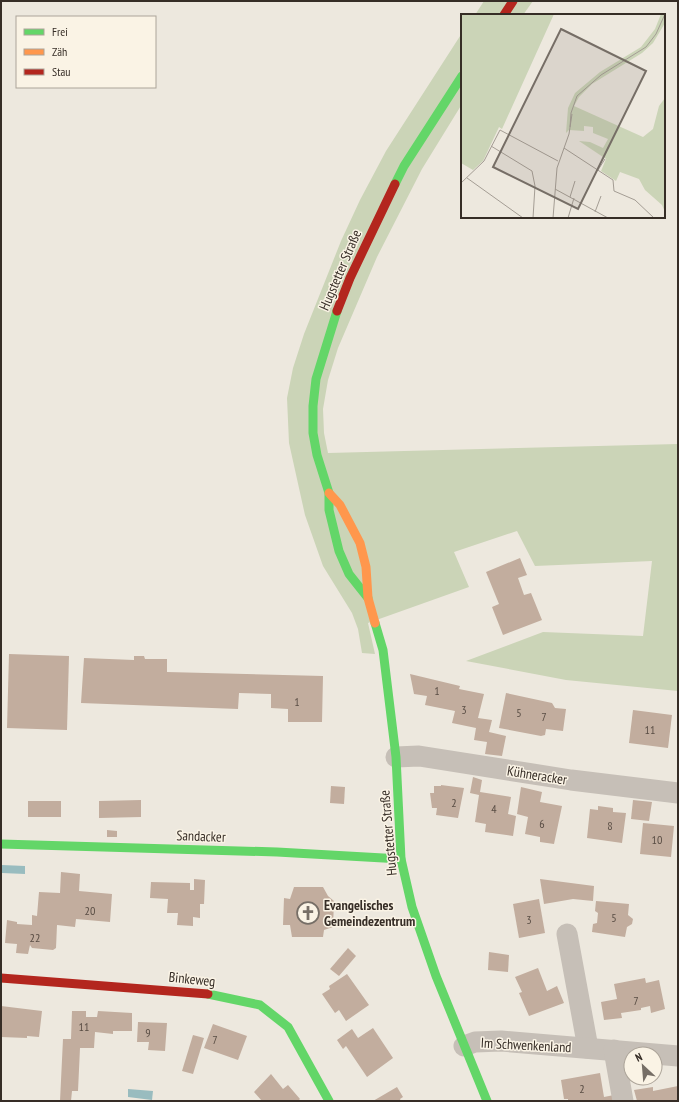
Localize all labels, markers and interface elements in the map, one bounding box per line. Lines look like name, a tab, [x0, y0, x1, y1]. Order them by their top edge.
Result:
inset map	[461, 14, 665, 218]
legend	[16, 16, 156, 88]
text: Frei	[52, 24, 68, 39]
text: Zäh	[52, 44, 67, 59]
text: Stau	[52, 64, 70, 79]
street label: Hugstetter Straße	[315, 227, 365, 313]
house number: 1	[434, 683, 440, 698]
house number: 1	[294, 694, 300, 709]
house number: 3	[461, 702, 467, 717]
house number: 5	[516, 705, 522, 720]
house number: 7	[541, 709, 547, 724]
house number: 11	[645, 722, 655, 737]
street label: Kühneracker	[506, 761, 568, 789]
street label: Hugstetter Straße	[375, 789, 401, 877]
house number: 2	[451, 795, 457, 810]
house number: 4	[491, 801, 497, 816]
house number: 6	[539, 816, 545, 831]
house number: 8	[607, 818, 613, 833]
street label: Sandacker	[176, 826, 226, 846]
house number: 10	[652, 832, 662, 847]
place label: Evangelisches Gemeindezentrum	[324, 896, 415, 930]
church icon: Evangelisches Gemeindezentrum	[295, 900, 321, 926]
house number: 20	[85, 903, 95, 918]
house number: 5	[611, 910, 617, 925]
house number: 3	[526, 912, 532, 927]
house number: 22	[30, 930, 40, 945]
street label: Binkeweg	[168, 968, 216, 990]
house number: 7	[633, 993, 639, 1008]
house number: 11	[79, 1019, 89, 1034]
house number: 9	[145, 1025, 151, 1040]
house number: 7	[212, 1032, 218, 1047]
street label: Im Schwenkenland	[480, 1034, 572, 1056]
north arrow	[623, 1046, 663, 1086]
text: N	[633, 1049, 644, 1065]
house number: 2	[579, 1081, 585, 1096]

